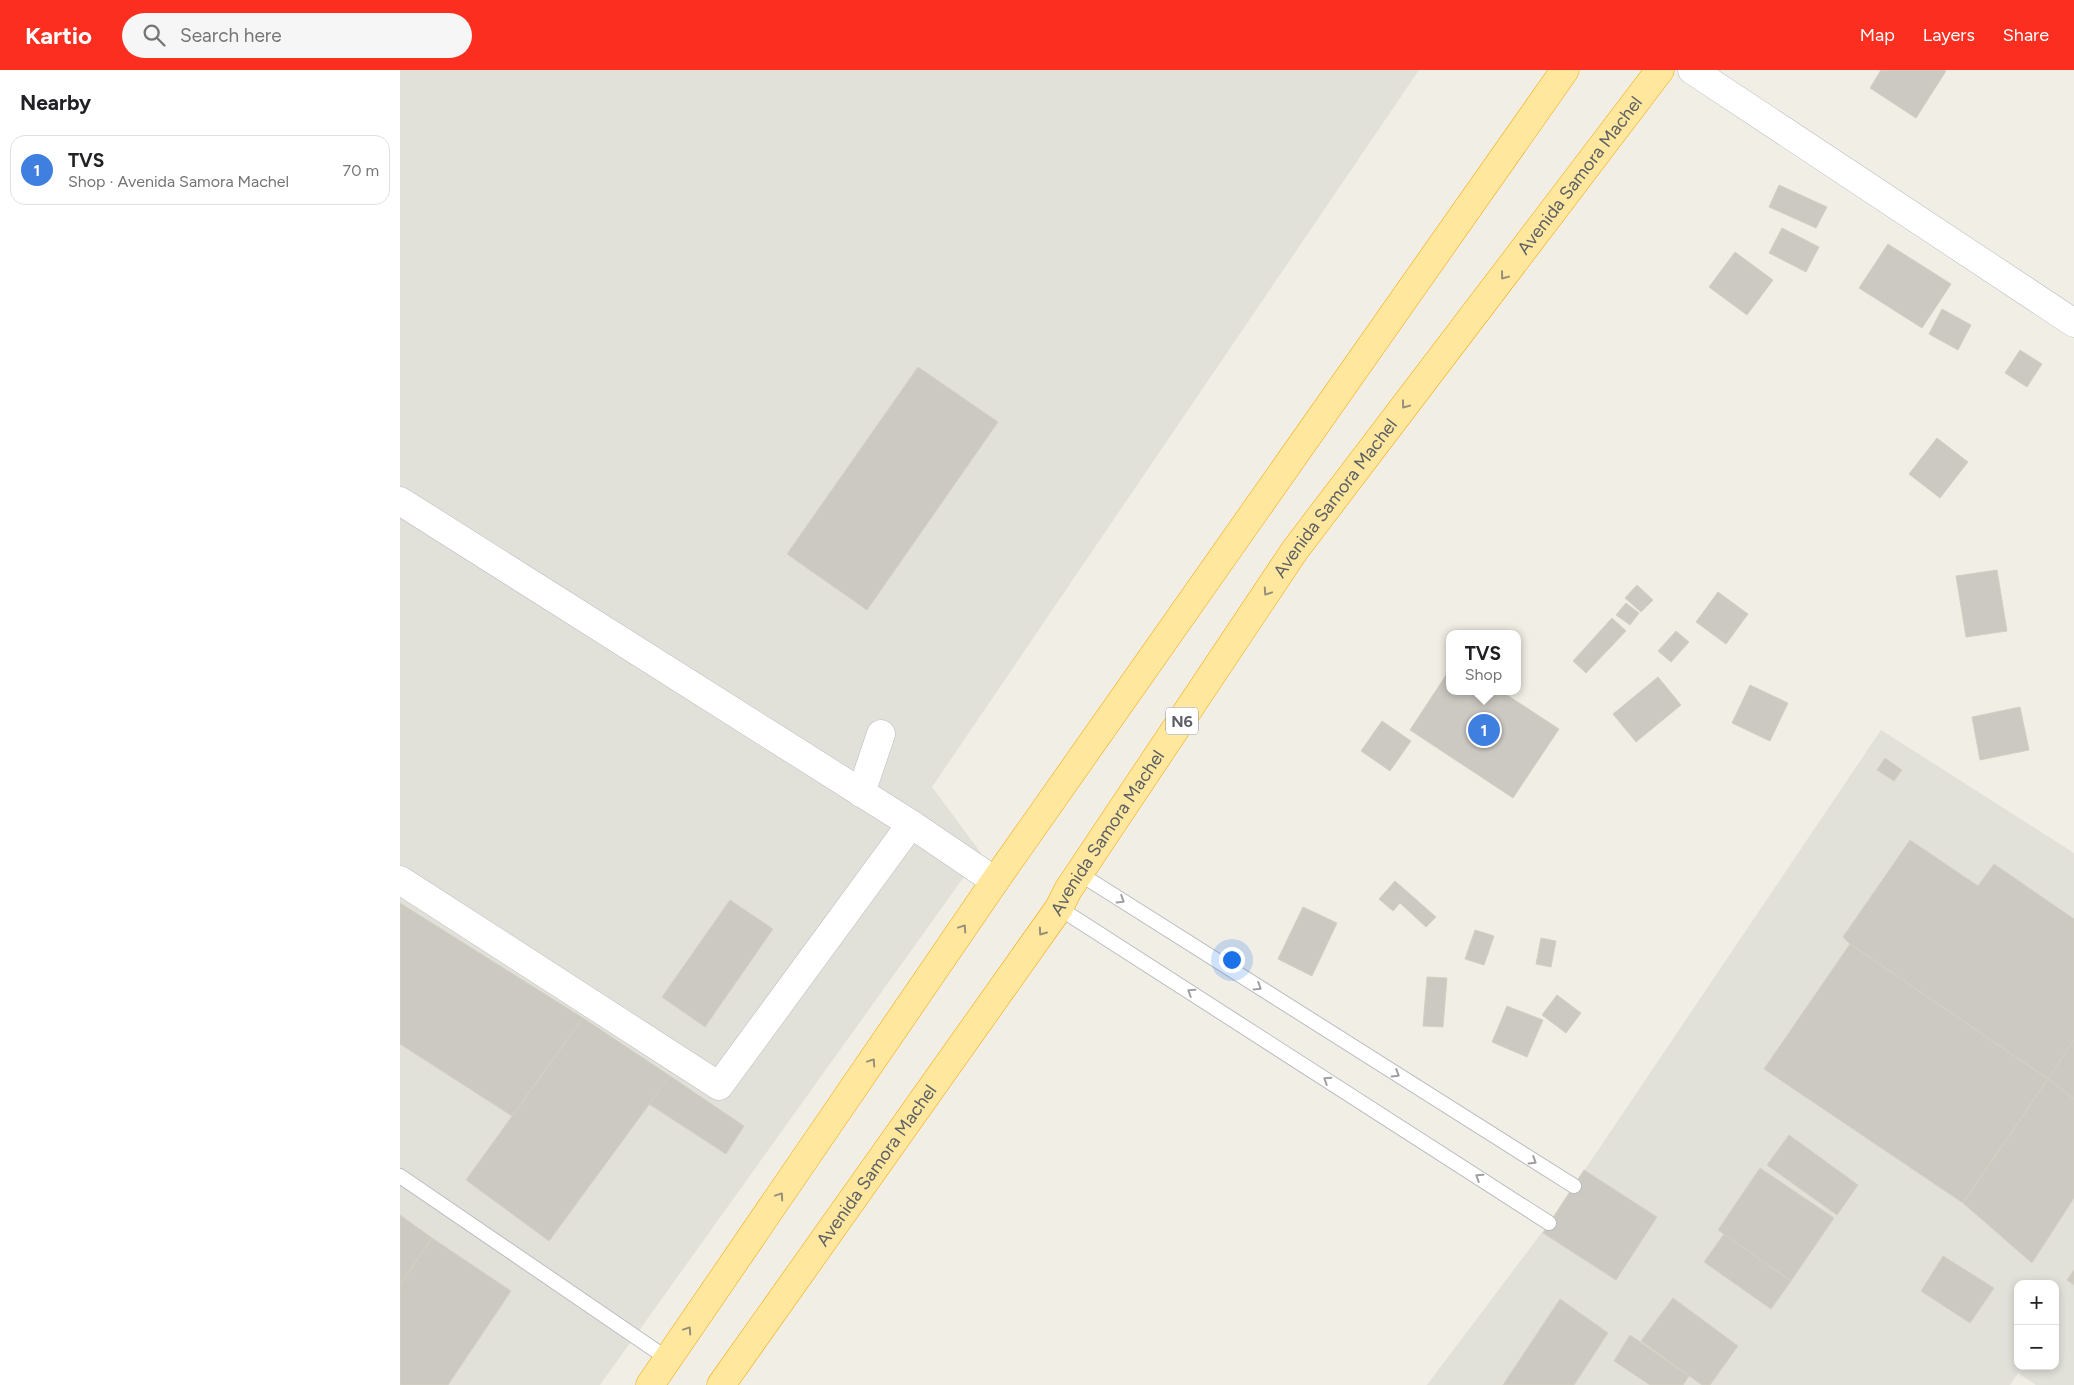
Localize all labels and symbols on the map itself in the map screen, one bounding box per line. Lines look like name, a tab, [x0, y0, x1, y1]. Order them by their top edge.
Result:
street label: Avenida Samora Machel	[1513, 92, 1647, 259]
one-way arrow	[1501, 270, 1509, 279]
one-way arrow	[1402, 399, 1411, 409]
street label: Avenida Samora Machel	[1269, 414, 1402, 582]
one-way arrow	[1264, 586, 1273, 596]
road number: N6	[1166, 707, 1198, 734]
pin: 1	[1468, 711, 1500, 749]
street label: Avenida Samora Machel	[1046, 746, 1169, 920]
one-way arrow	[1116, 894, 1125, 904]
one-way arrow	[957, 924, 966, 934]
one-way arrow	[1039, 926, 1048, 936]
your location	[1219, 947, 1245, 973]
one-way arrow	[1253, 981, 1262, 990]
one-way arrow	[1187, 989, 1196, 999]
one-way arrow	[865, 1058, 875, 1067]
one-way arrow	[1390, 1068, 1399, 1077]
one-way arrow	[1324, 1077, 1333, 1086]
street label: Avenida Samora Machel	[812, 1080, 941, 1251]
one-way arrow	[1528, 1154, 1537, 1164]
one-way arrow	[1475, 1174, 1484, 1184]
one-way arrow	[774, 1193, 783, 1202]
one-way arrow	[682, 1327, 691, 1336]

